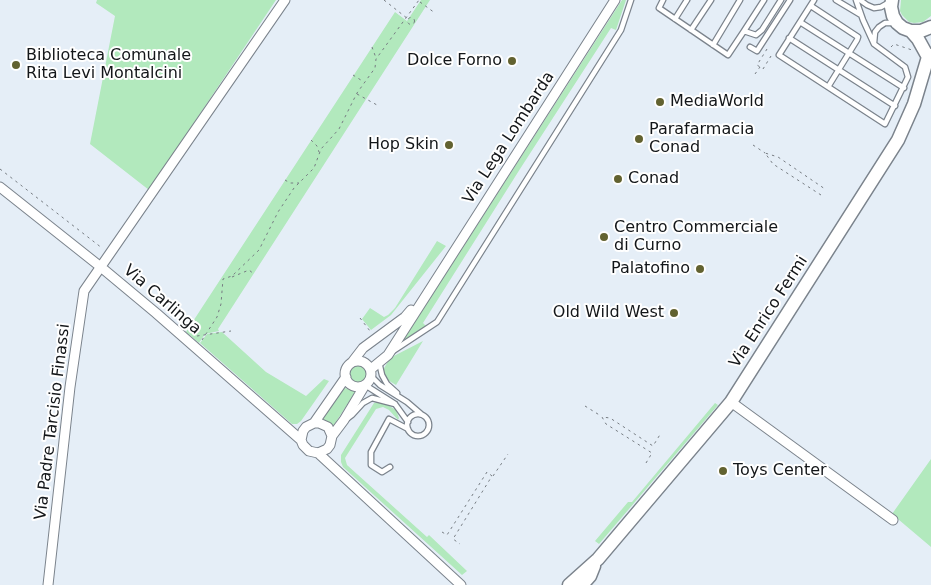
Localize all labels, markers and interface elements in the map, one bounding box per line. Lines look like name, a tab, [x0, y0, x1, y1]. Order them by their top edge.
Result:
place label: Biblioteca Comunale Rita Levi Montalcini	[26, 46, 191, 84]
place label: Dolce Forno	[407, 51, 502, 71]
marker: Dolce Forno	[506, 55, 518, 67]
marker: Biblioteca Comunale Rita Levi Montalcini	[10, 59, 22, 71]
street label: Via Lega Lombarda	[459, 68, 559, 208]
place label: MediaWorld	[670, 92, 764, 112]
marker: MediaWorld	[654, 96, 666, 108]
place label: Parafarmacia Conad	[649, 120, 754, 158]
marker: Parafarmacia Conad	[633, 133, 645, 145]
place label: Hop Skin	[368, 135, 439, 155]
marker: Hop Skin	[443, 139, 455, 151]
place label: Conad	[628, 169, 679, 189]
marker: Conad	[612, 173, 624, 185]
place label: Centro Commerciale di Curno	[614, 218, 778, 256]
marker: Centro Commerciale di Curno	[598, 231, 610, 243]
street label: Via Enrico Fermi	[726, 253, 812, 371]
place label: Palatofino	[611, 259, 690, 279]
street label: Via Carlinga	[119, 261, 205, 339]
marker: Palatofino	[694, 263, 706, 275]
place label: Old Wild West	[553, 303, 664, 323]
marker: Old Wild West	[668, 307, 680, 319]
street label: Via Padre Tarcisio Finassi	[31, 323, 75, 521]
place label: Toys Center	[733, 461, 827, 481]
marker: Toys Center	[717, 465, 729, 477]

